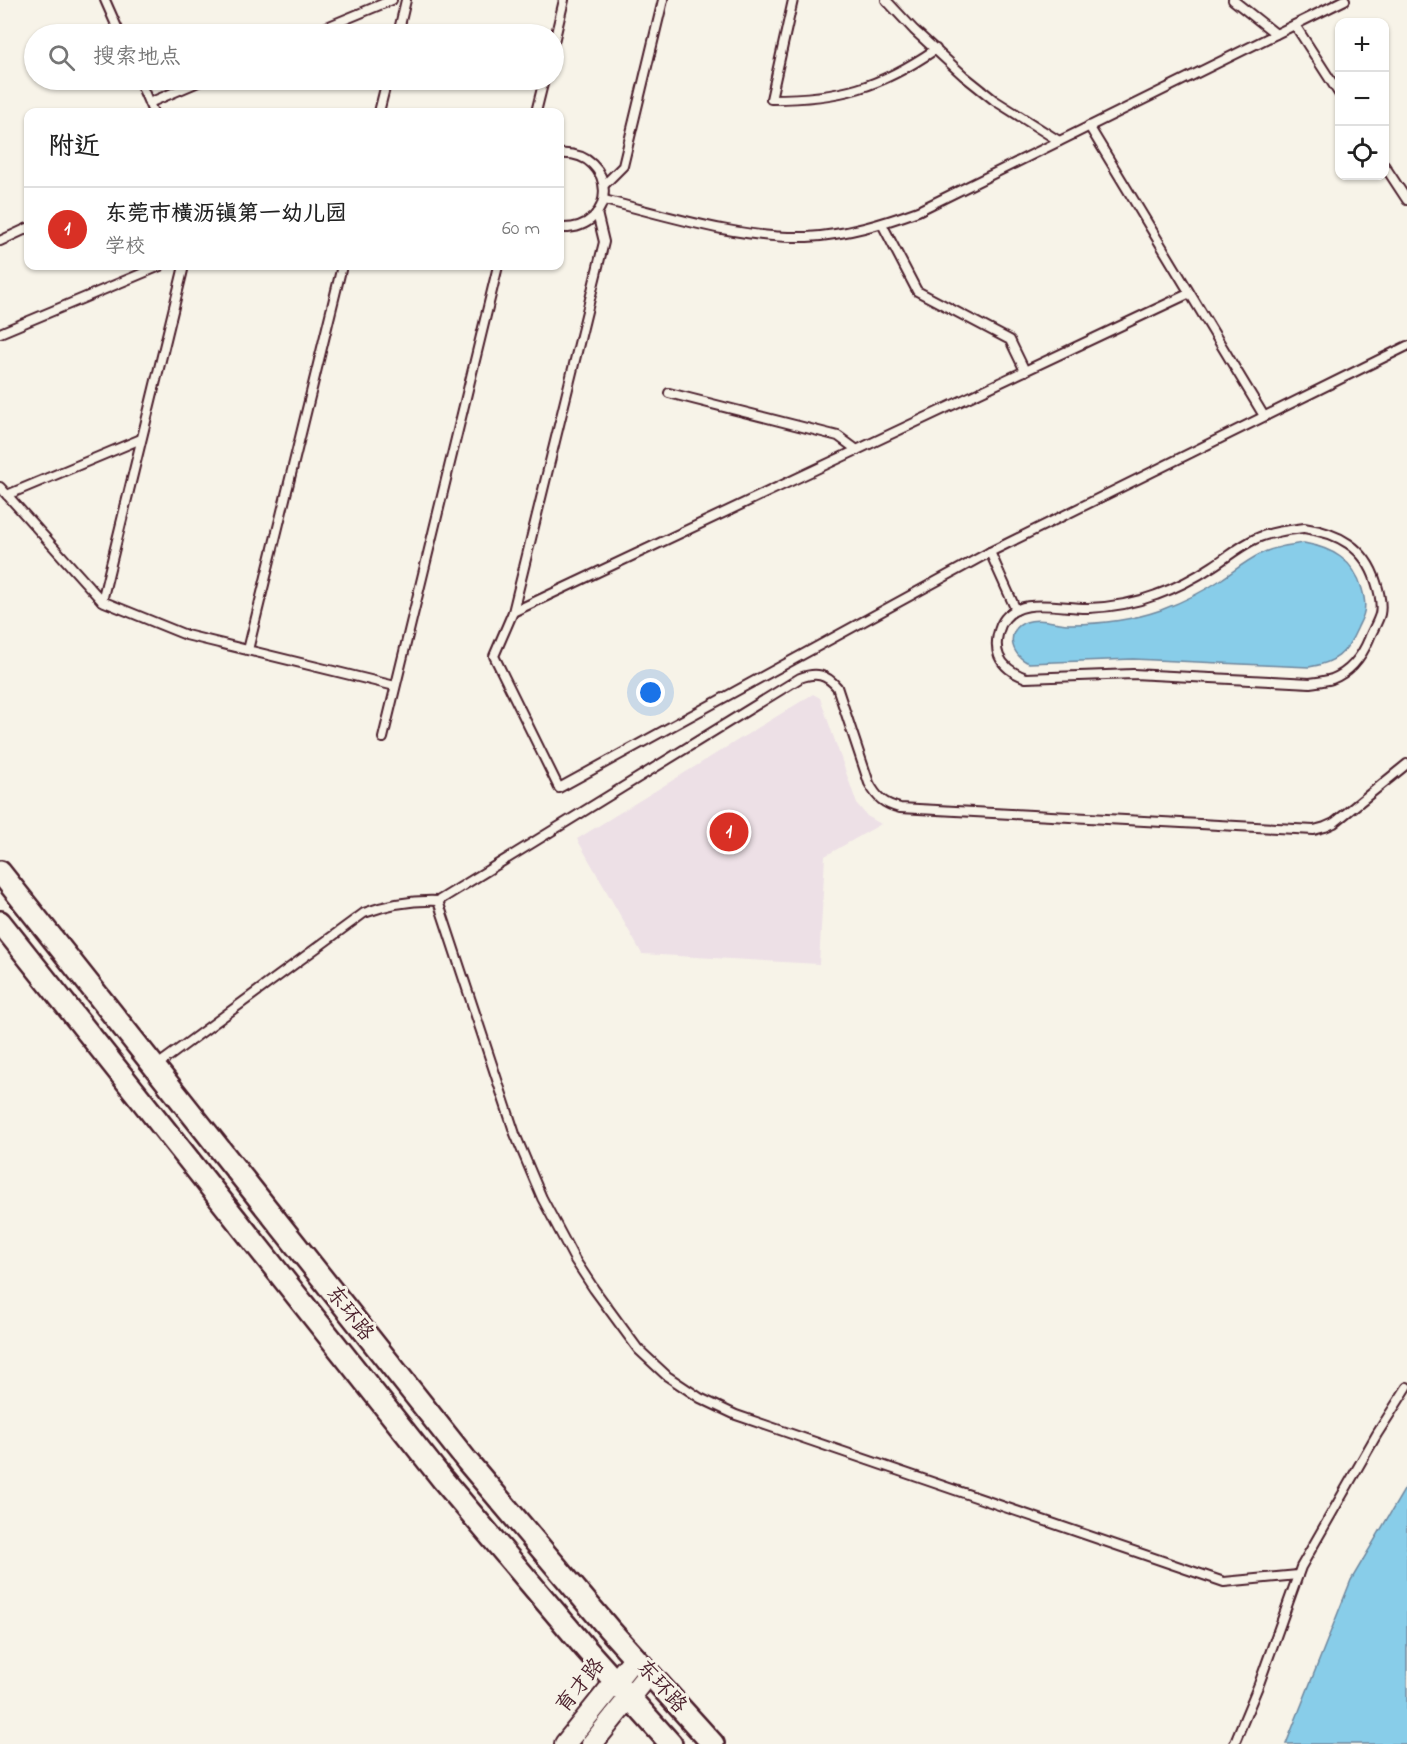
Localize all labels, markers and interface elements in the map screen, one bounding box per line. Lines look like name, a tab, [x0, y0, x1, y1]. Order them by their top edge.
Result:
map controls	[1335, 18, 1389, 180]
button: +	[1335, 18, 1389, 72]
search box	[24, 24, 564, 90]
icon: search	[45, 41, 78, 74]
text: 搜索地点	[93, 42, 181, 74]
button: −	[1335, 72, 1389, 126]
button: locate	[1335, 126, 1389, 180]
text: 附近	[48, 129, 100, 167]
text: 东莞市横沥镇第一幼儿园	[105, 199, 347, 231]
text: 1	[64, 215, 71, 244]
text: 60 m	[502, 215, 540, 244]
text: 学校	[105, 233, 145, 262]
your location	[636, 678, 665, 707]
pin: 1	[710, 810, 748, 854]
street label: 东环路	[318, 1280, 380, 1348]
street label: 育才路	[550, 1652, 612, 1720]
street label: 东环路	[629, 1654, 693, 1720]

